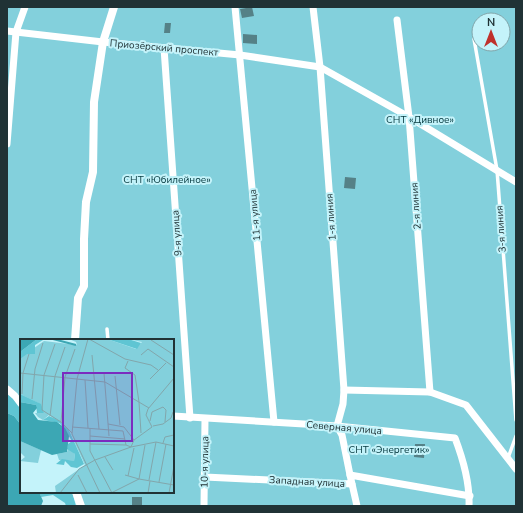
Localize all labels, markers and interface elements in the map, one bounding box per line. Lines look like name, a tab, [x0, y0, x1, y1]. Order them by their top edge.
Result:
north arrow	[471, 12, 511, 52]
text: N	[487, 15, 495, 30]
street label: Приозёрский проспект	[109, 36, 219, 60]
park label: СНТ «Дивное»	[386, 113, 454, 127]
park label: СНТ «Юбилейное»	[123, 173, 211, 187]
street label: 2-я линия	[407, 182, 425, 230]
street label: 11-я улица	[246, 188, 264, 242]
street label: 1-я линия	[322, 193, 340, 241]
street label: 3-я линия	[492, 205, 510, 253]
street label: 9-я улица	[168, 210, 186, 256]
inset map	[20, 339, 174, 493]
street label: Северная улица	[306, 418, 382, 438]
street label: 10-я улица	[198, 436, 212, 488]
park label: СНТ «Энергетик»	[348, 443, 430, 457]
street label: Западная улица	[269, 473, 345, 491]

